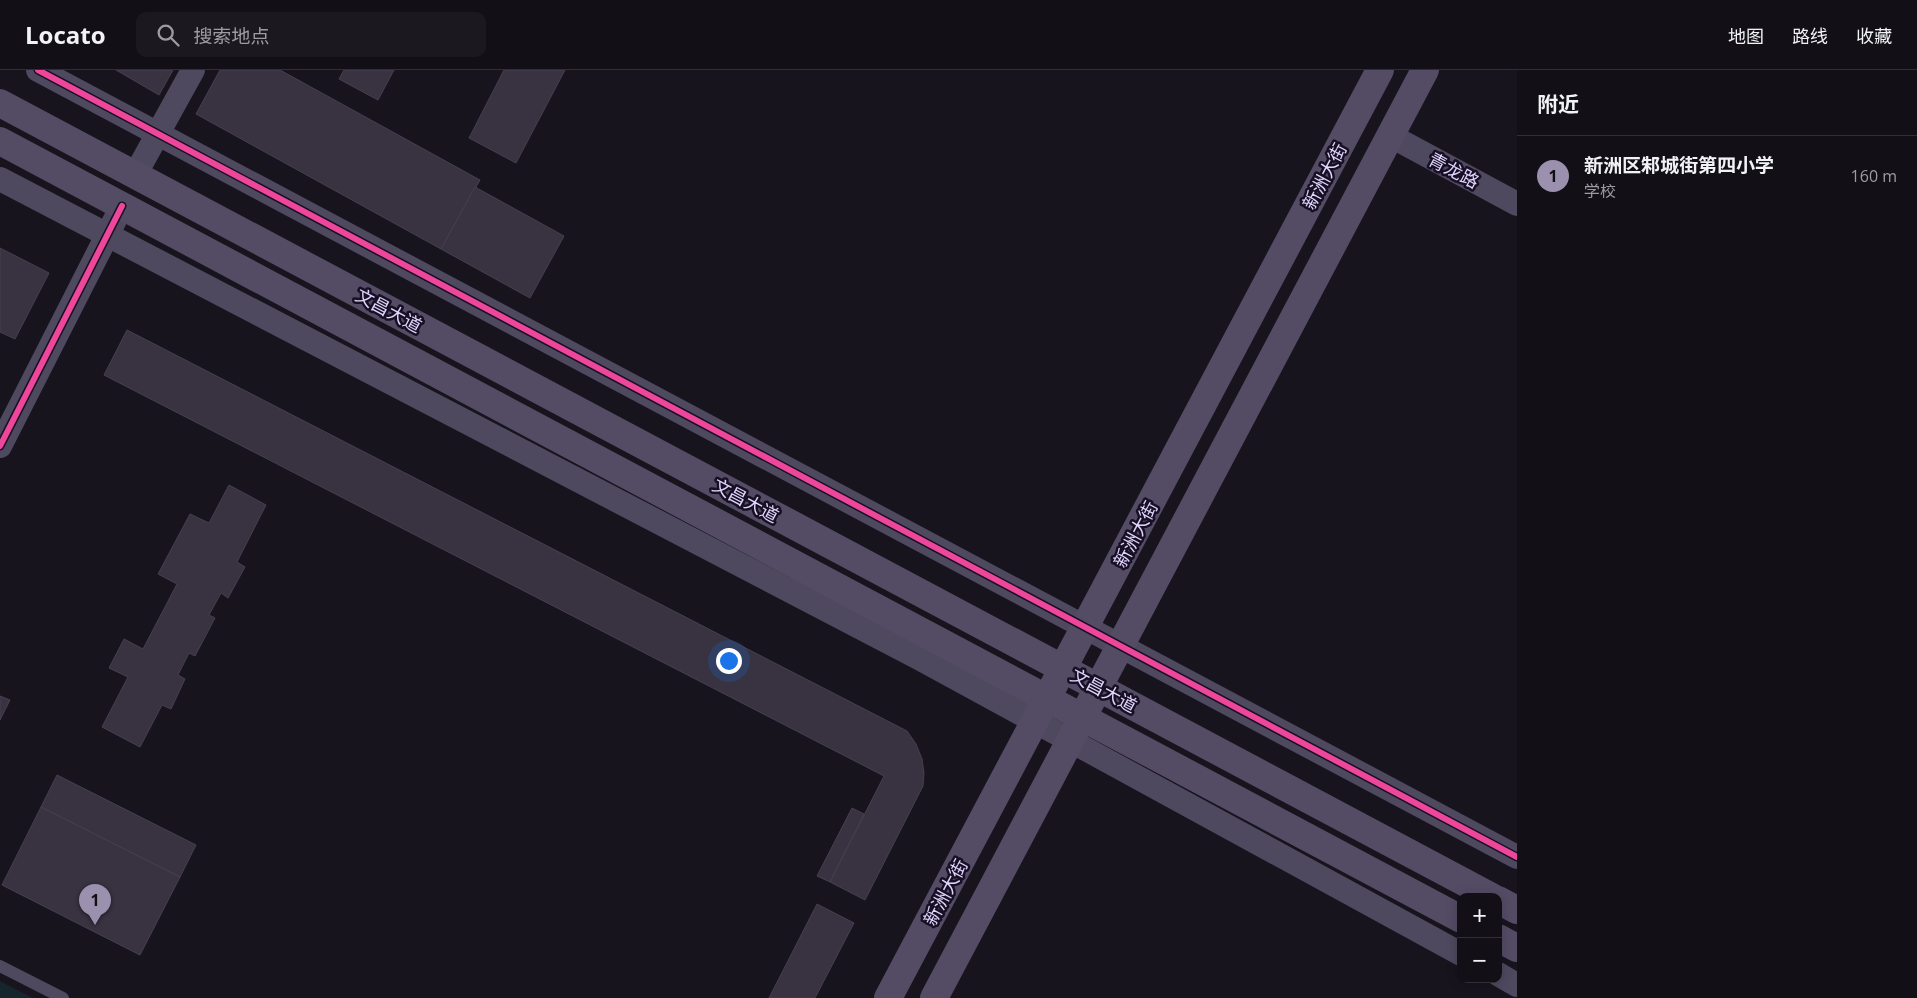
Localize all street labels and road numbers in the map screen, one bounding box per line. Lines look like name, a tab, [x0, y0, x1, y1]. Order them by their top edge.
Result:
street label: 新洲大街	[1297, 139, 1351, 213]
street label: 青龙路	[1425, 147, 1483, 193]
street label: 文昌大道	[352, 283, 426, 337]
street label: 文昌大道	[709, 473, 783, 527]
street label: 新洲大街	[1108, 497, 1162, 571]
street label: 文昌大道	[1067, 663, 1141, 717]
street label: 新洲大街	[918, 855, 972, 929]

